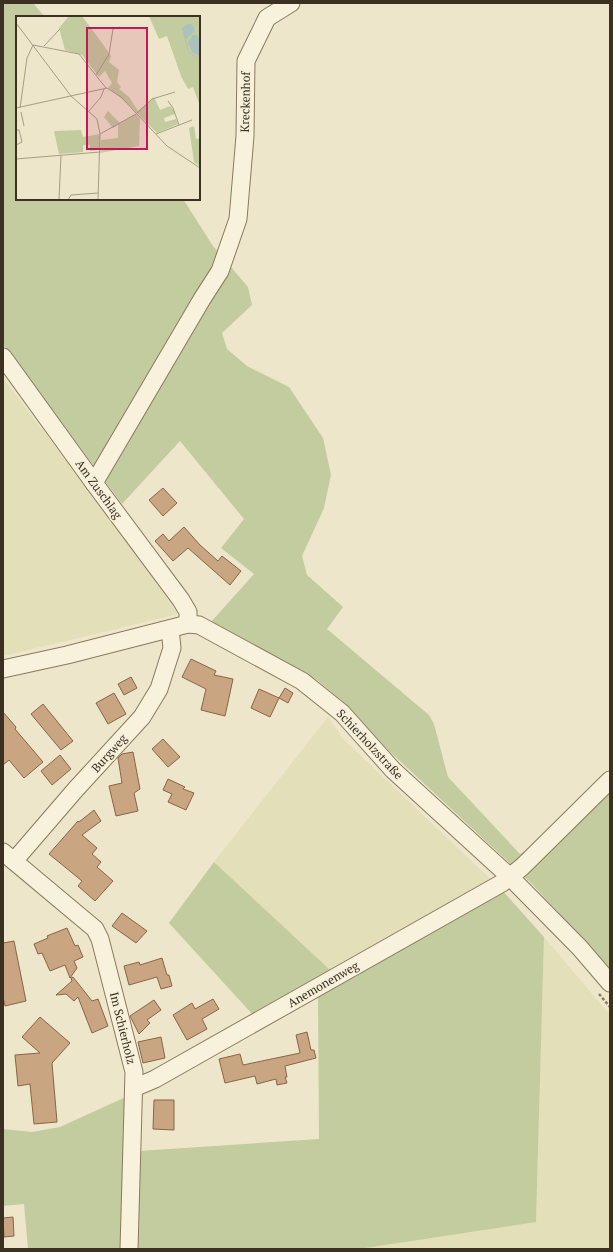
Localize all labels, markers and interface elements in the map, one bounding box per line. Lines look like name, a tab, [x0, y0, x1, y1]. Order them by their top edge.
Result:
inset map	[16, 16, 200, 200]
street label: Kreckenhof	[237, 70, 253, 133]
street label: Am Zuschlag	[73, 456, 126, 522]
street label: Schierholzstraße	[334, 706, 406, 782]
street label: Burgweg	[88, 730, 130, 775]
street label: Anemonenweg	[285, 957, 362, 1010]
street label: Im Schierholz	[107, 990, 139, 1066]

